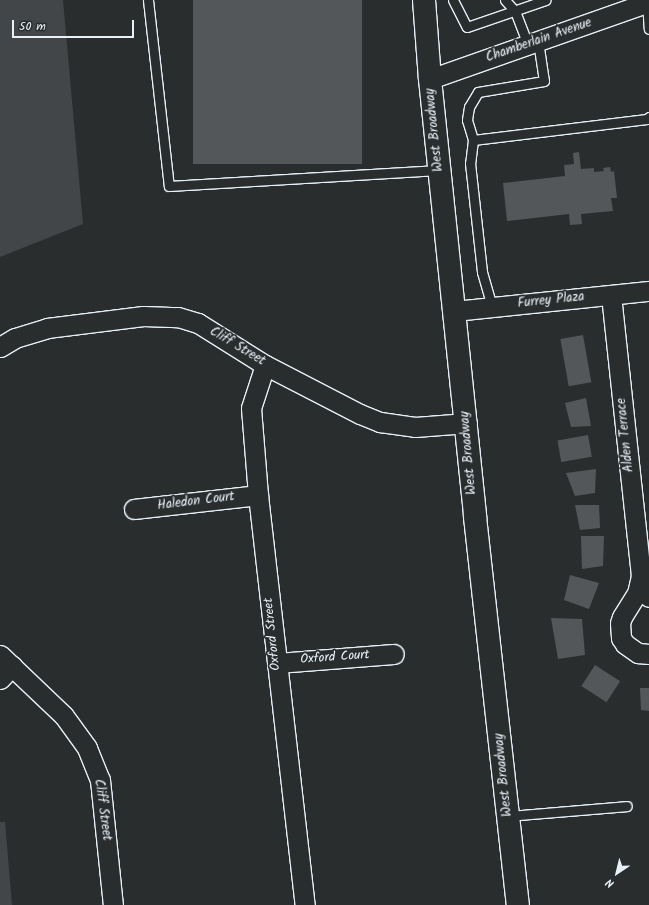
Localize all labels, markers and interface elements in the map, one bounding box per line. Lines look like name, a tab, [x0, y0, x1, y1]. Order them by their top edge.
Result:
scale bar	[14, 12, 136, 38]
street label: Chamberlain Avenue	[484, 16, 594, 66]
text: 50 m	[19, 17, 46, 36]
street label: West Broadway	[423, 88, 447, 172]
street label: Furrey Plaza	[517, 290, 585, 312]
street label: Cliff Street	[206, 324, 268, 370]
street label: Alden Terrace	[614, 397, 638, 473]
street label: West Broadway	[458, 411, 480, 495]
street label: Haledon Court	[157, 490, 235, 514]
street label: Oxford Street	[261, 597, 285, 671]
street label: Oxford Court	[300, 648, 370, 668]
street label: West Broadway	[492, 733, 516, 817]
street label: Cliff Street	[90, 778, 114, 842]
north arrow	[597, 853, 637, 893]
text: N	[602, 873, 618, 892]

